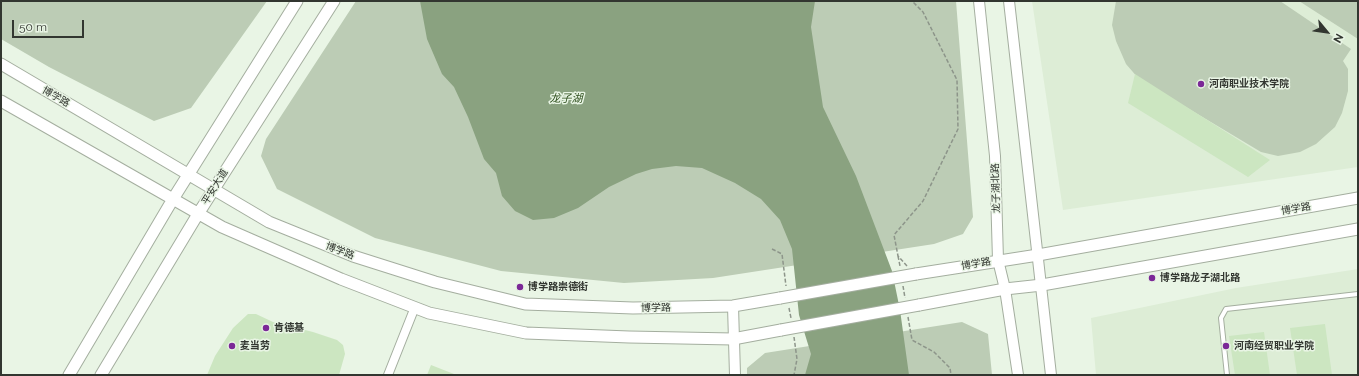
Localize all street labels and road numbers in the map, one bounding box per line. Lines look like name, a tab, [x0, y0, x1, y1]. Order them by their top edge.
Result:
street label: 博学路	[40, 84, 72, 110]
street label: 龙子湖北路	[989, 163, 1003, 213]
street label: 平安大道	[199, 167, 231, 207]
street label: 博学路	[1280, 200, 1312, 218]
street label: 博学路	[324, 240, 356, 262]
street label: 博学路	[960, 255, 992, 273]
street label: 博学路	[641, 302, 671, 314]

